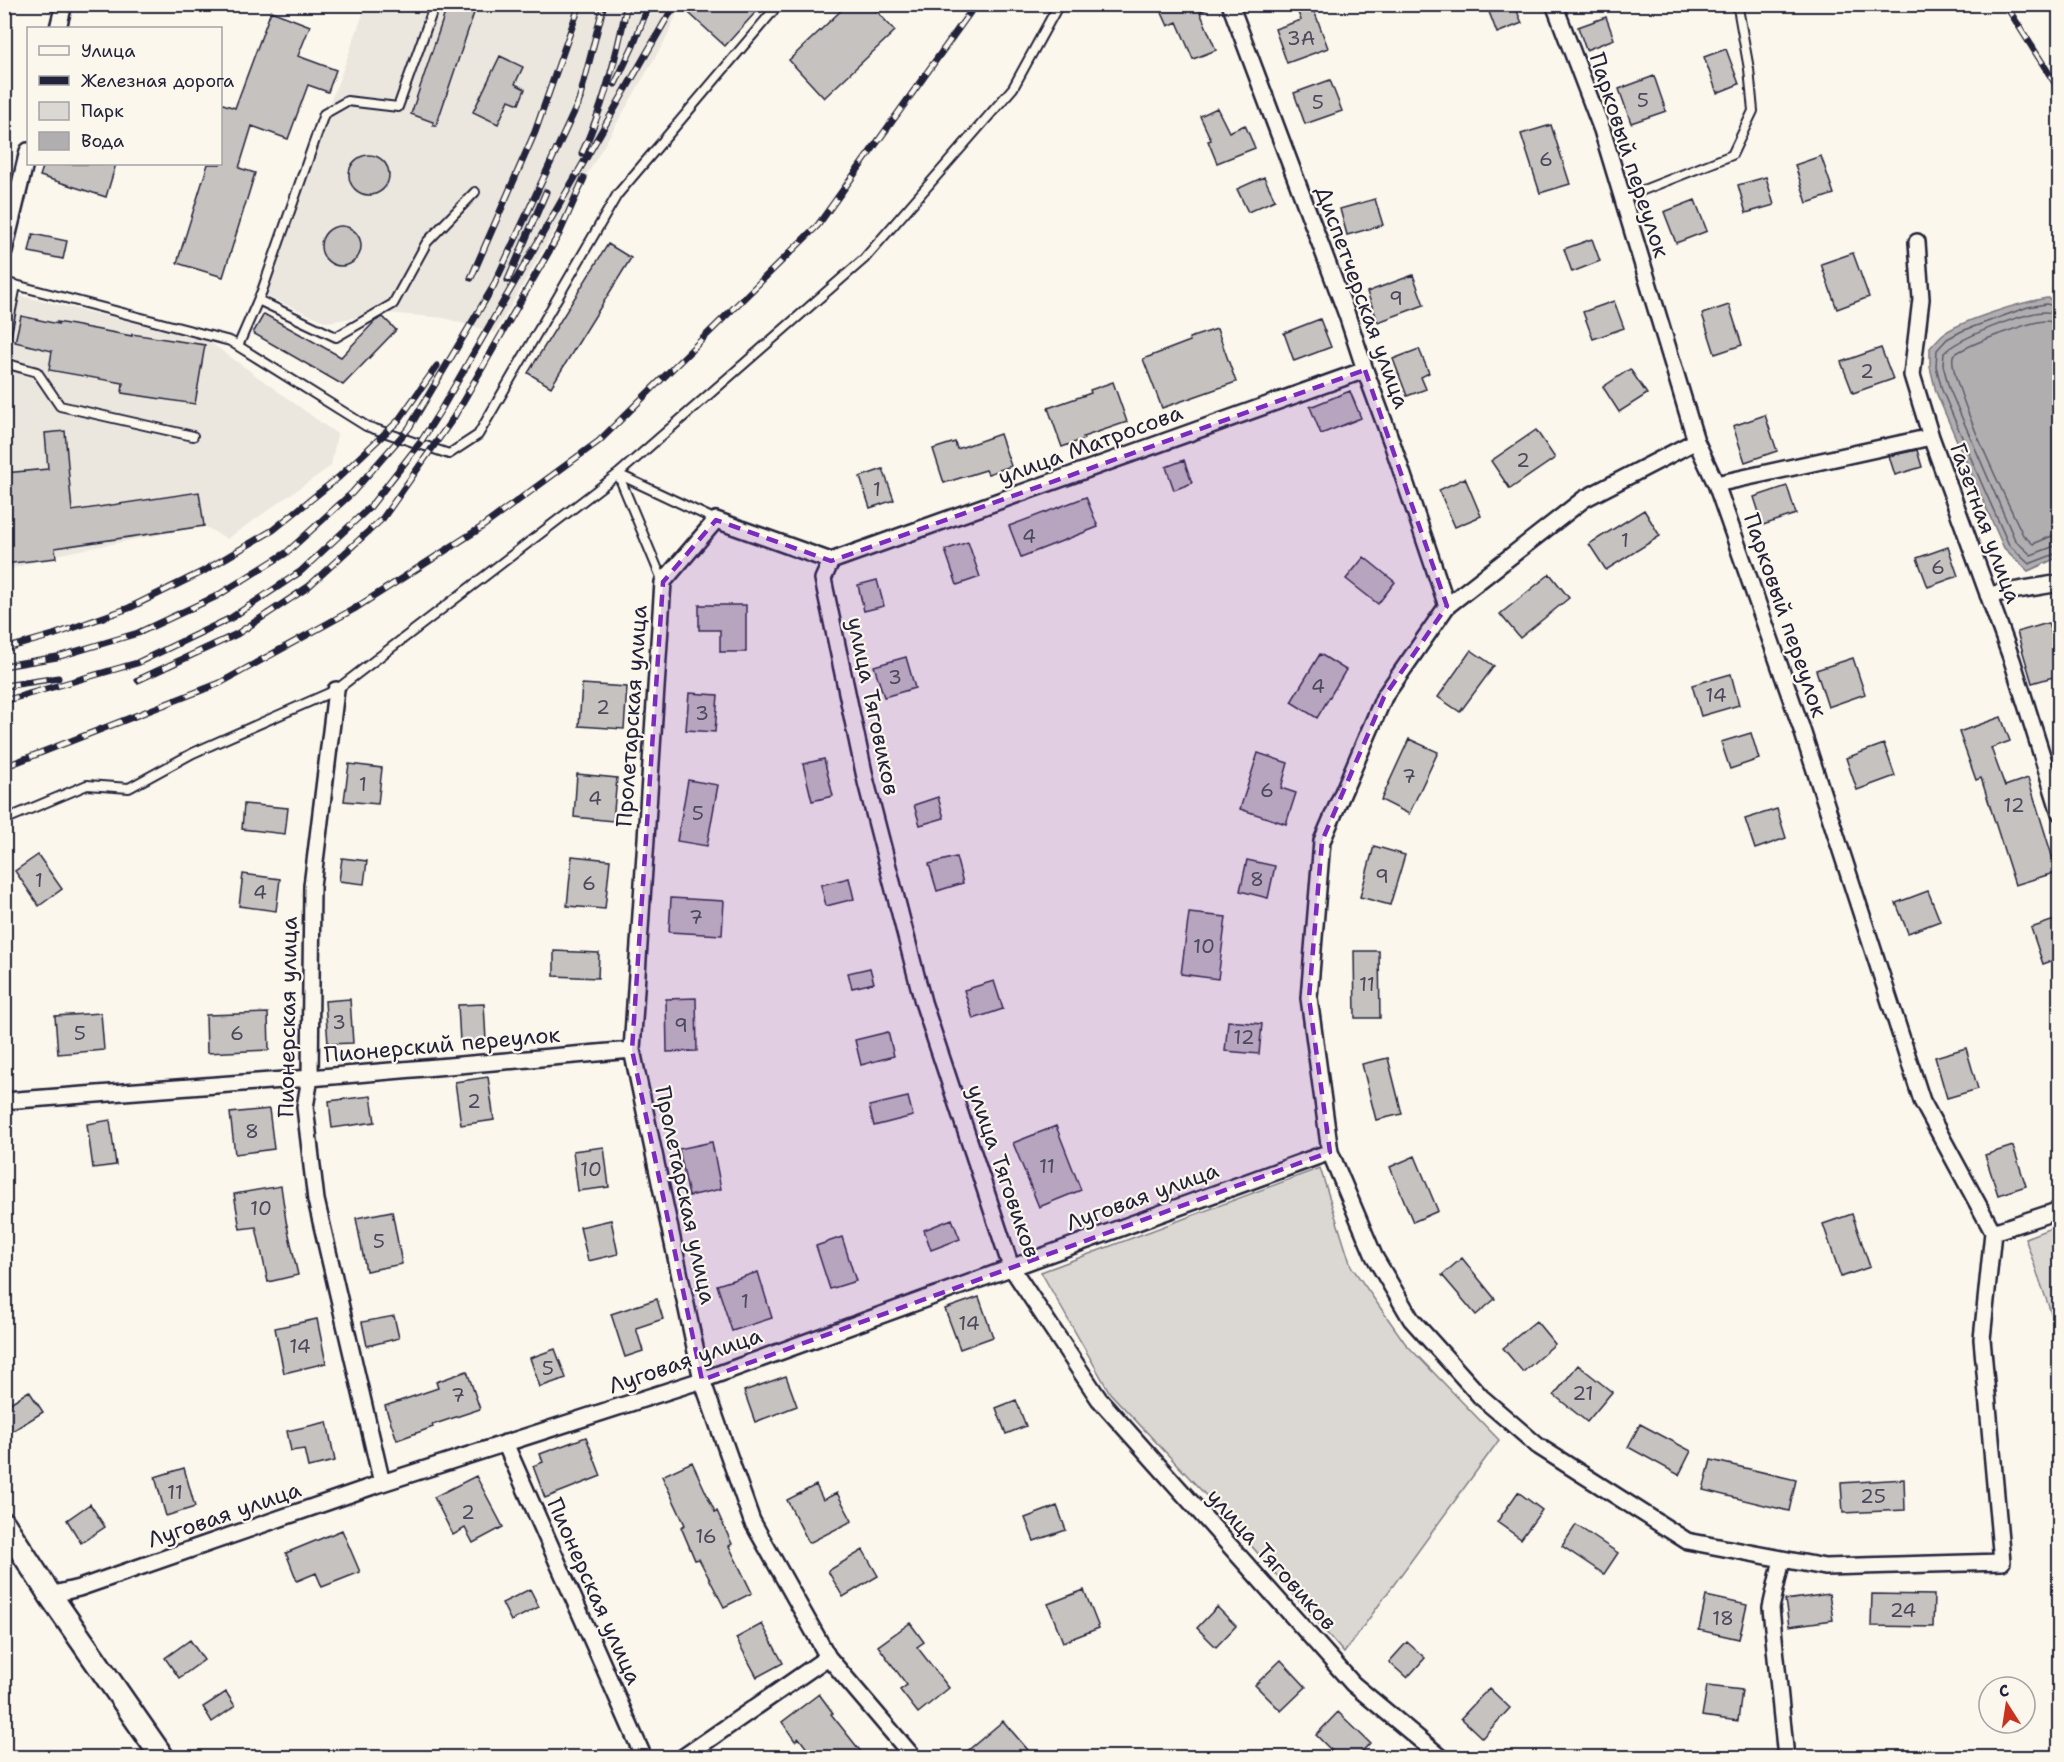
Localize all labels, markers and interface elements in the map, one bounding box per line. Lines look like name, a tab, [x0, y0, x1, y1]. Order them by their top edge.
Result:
house number: 3А	[1287, 25, 1315, 51]
legend	[27, 27, 222, 165]
text: Улица	[81, 39, 135, 63]
street label: Парковый переулок	[1583, 49, 1676, 262]
text: Железная дорога	[81, 69, 234, 93]
house number: 5	[1637, 87, 1649, 113]
house number: 5	[1312, 89, 1324, 115]
text: Парк	[81, 99, 124, 123]
text: Вода	[81, 129, 124, 153]
house number: 6	[1539, 146, 1553, 172]
street label: Диспетчерская улица	[1309, 182, 1416, 413]
house number: 9	[1389, 285, 1403, 311]
house number: 2	[1860, 358, 1874, 384]
street label: улица Матросова	[994, 398, 1187, 491]
street label: Газетная улица	[1943, 439, 2028, 608]
house number: 2	[1516, 447, 1530, 473]
house number: 1	[873, 476, 881, 502]
street label: Парковый переулок	[1737, 509, 1834, 721]
house number: 4	[1022, 523, 1036, 549]
house number: 1	[1621, 527, 1629, 553]
house number: 6	[1931, 554, 1945, 580]
street label: Пролетарская улица	[609, 604, 654, 828]
street label: улица Тяговиков	[840, 614, 907, 798]
house number: 3	[888, 664, 902, 690]
house number: 4	[1311, 673, 1325, 699]
house number: 14	[1705, 682, 1727, 708]
house number: 2	[596, 694, 610, 720]
house number: 3	[695, 700, 709, 726]
house number: 7	[1402, 763, 1416, 789]
house number: 1	[359, 771, 367, 797]
house number: 6	[1260, 777, 1274, 803]
house number: 4	[588, 785, 602, 811]
house number: 12	[2003, 792, 2025, 818]
house number: 5	[692, 800, 704, 826]
house number: 9	[1375, 863, 1389, 889]
house number: 8	[1250, 866, 1264, 892]
house number: 1	[35, 867, 43, 893]
house number: 6	[582, 870, 596, 896]
house number: 4	[253, 879, 267, 905]
house number: 7	[689, 904, 703, 930]
street label: Пионерская улица	[271, 916, 304, 1118]
house number: 10	[1193, 933, 1215, 959]
house number: 11	[1359, 971, 1375, 997]
house number: 3	[332, 1009, 346, 1035]
house number: 9	[674, 1012, 688, 1038]
house number: 5	[74, 1020, 86, 1046]
house number: 6	[230, 1020, 244, 1046]
street label: Пионерский переулок	[323, 1020, 562, 1069]
house number: 12	[1233, 1024, 1255, 1050]
street label: улица Тяговиков	[960, 1081, 1047, 1262]
street label: Пролетарская улица	[648, 1083, 723, 1307]
house number: 2	[467, 1088, 481, 1114]
house number: 8	[245, 1118, 259, 1144]
house number: 11	[1039, 1153, 1055, 1179]
street label: Луговая улица	[1062, 1155, 1223, 1238]
house number: 10	[580, 1156, 602, 1182]
house number: 10	[250, 1195, 272, 1221]
house number: 5	[373, 1228, 385, 1254]
house number: 1	[741, 1288, 749, 1314]
house number: 14	[958, 1310, 980, 1336]
street label: Луговая улица	[605, 1321, 766, 1400]
house number: 14	[289, 1333, 311, 1359]
house number: 5	[542, 1355, 554, 1381]
house number: 21	[1572, 1380, 1594, 1406]
house number: 7	[451, 1382, 465, 1408]
street label: Луговая улица	[144, 1475, 305, 1554]
house number: 11	[167, 1479, 183, 1505]
street label: улица Тяговиков	[1200, 1482, 1343, 1636]
house number: 25	[1860, 1483, 1886, 1509]
street label: Пионерская улица	[540, 1493, 649, 1689]
house number: 2	[461, 1499, 475, 1525]
house number: 16	[695, 1523, 717, 1549]
house number: 24	[1890, 1597, 1916, 1623]
house number: 18	[1712, 1605, 1734, 1631]
north arrow	[1977, 1675, 2037, 1735]
text: С	[1997, 1679, 2011, 1702]

